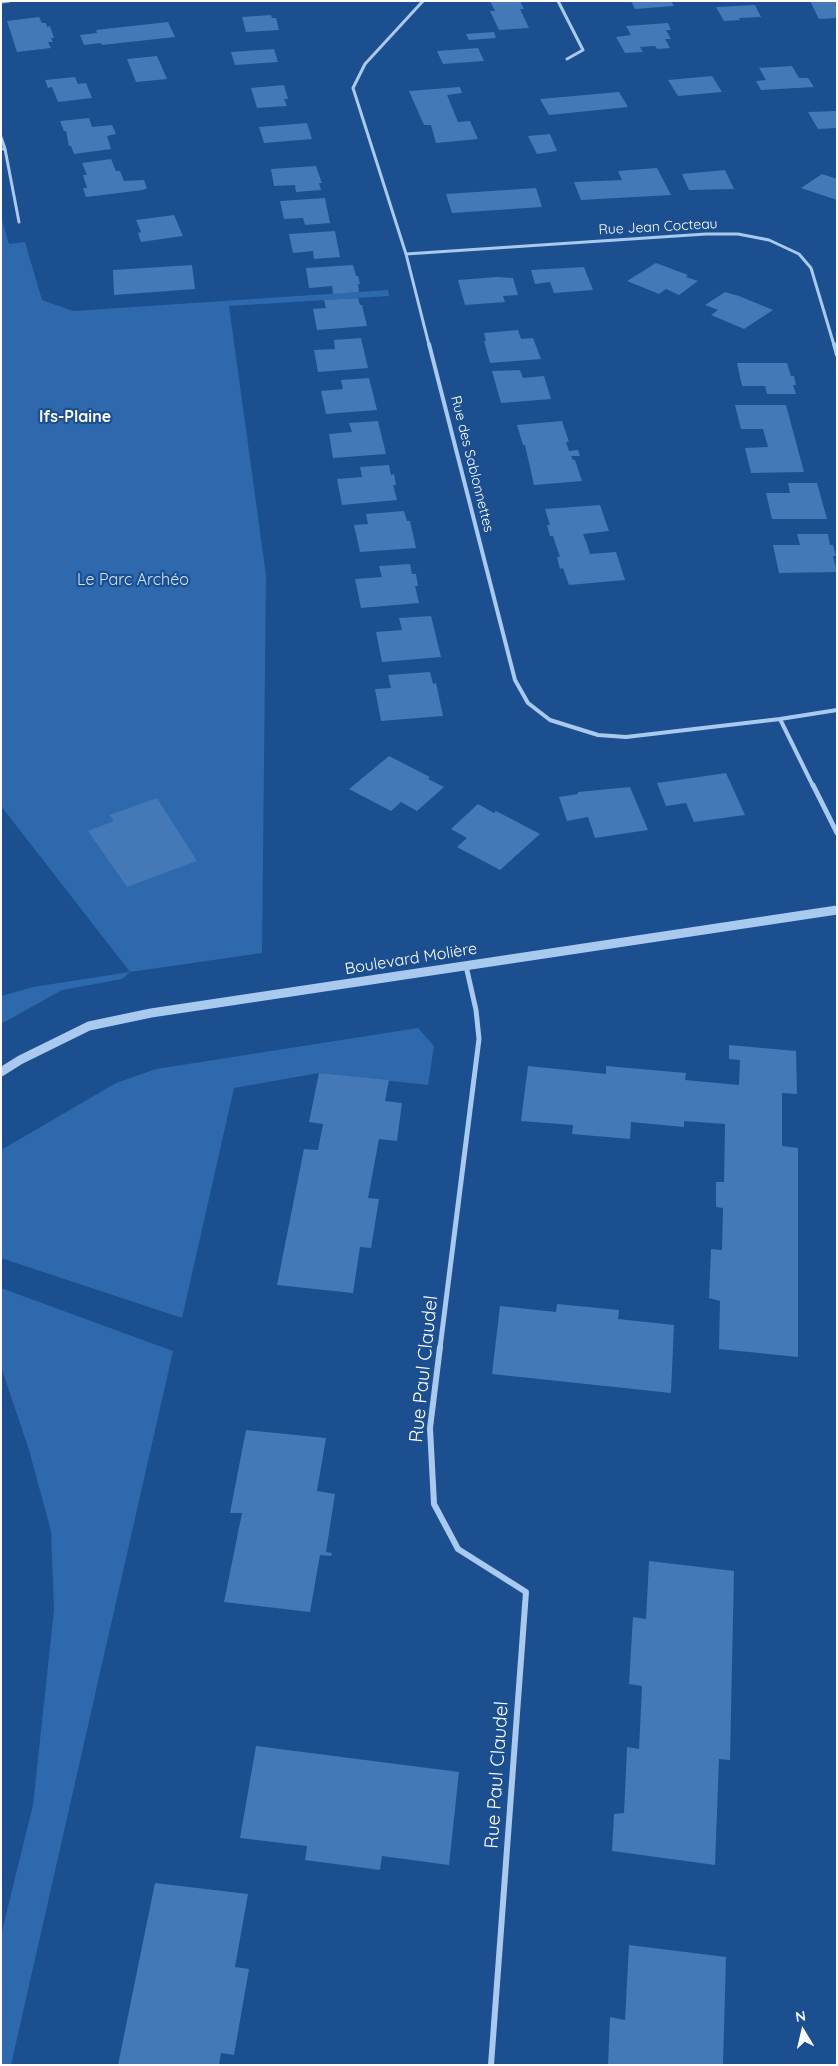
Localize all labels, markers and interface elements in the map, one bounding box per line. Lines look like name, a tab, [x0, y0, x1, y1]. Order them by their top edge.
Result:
street label: Rue Jean Cocteau	[598, 215, 718, 239]
street label: Rue des Sablonnettes	[447, 394, 497, 534]
district label: Ifs-Plaine	[39, 407, 111, 427]
park label: Le Parc Archéo	[77, 570, 189, 590]
street label: Boulevard Molière	[344, 939, 478, 979]
street label: Rue Paul Claudel	[405, 1294, 443, 1444]
street label: Rue Paul Claudel	[480, 1701, 514, 1849]
north arrow	[778, 2006, 828, 2056]
text: N	[794, 2006, 807, 2026]

